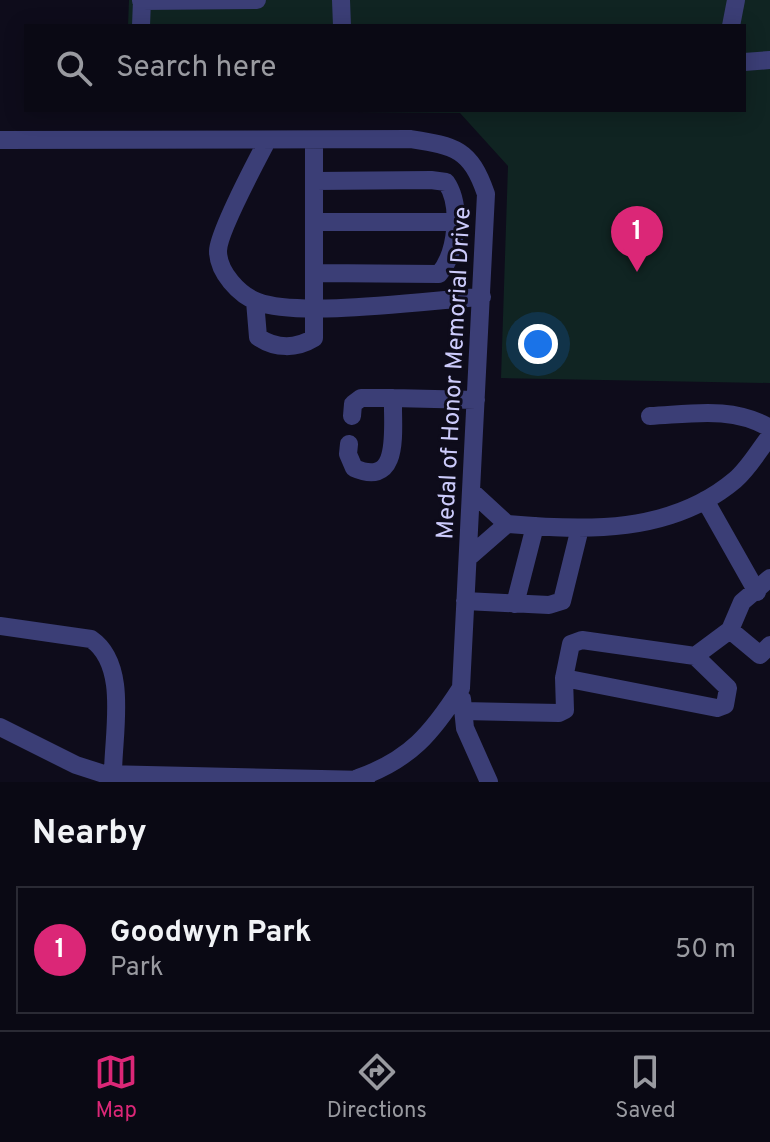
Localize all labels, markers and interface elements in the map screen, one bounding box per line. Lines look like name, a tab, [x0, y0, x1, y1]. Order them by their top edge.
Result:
search box	[24, 24, 746, 112]
icon: search	[52, 46, 96, 90]
text: Search here	[116, 50, 276, 87]
street label: Medal of Honor Memorial Drive	[431, 206, 479, 540]
pin: 1	[611, 206, 663, 272]
your location	[518, 324, 558, 364]
text: Nearby	[32, 813, 147, 856]
text: Goodwyn Park	[110, 915, 311, 952]
text: 1	[55, 934, 65, 967]
text: 50 m	[675, 934, 736, 967]
text: Park	[110, 952, 164, 985]
tab: Map	[94, 1050, 138, 1125]
tab: Directions	[327, 1050, 427, 1125]
tab: Saved	[615, 1050, 676, 1125]

